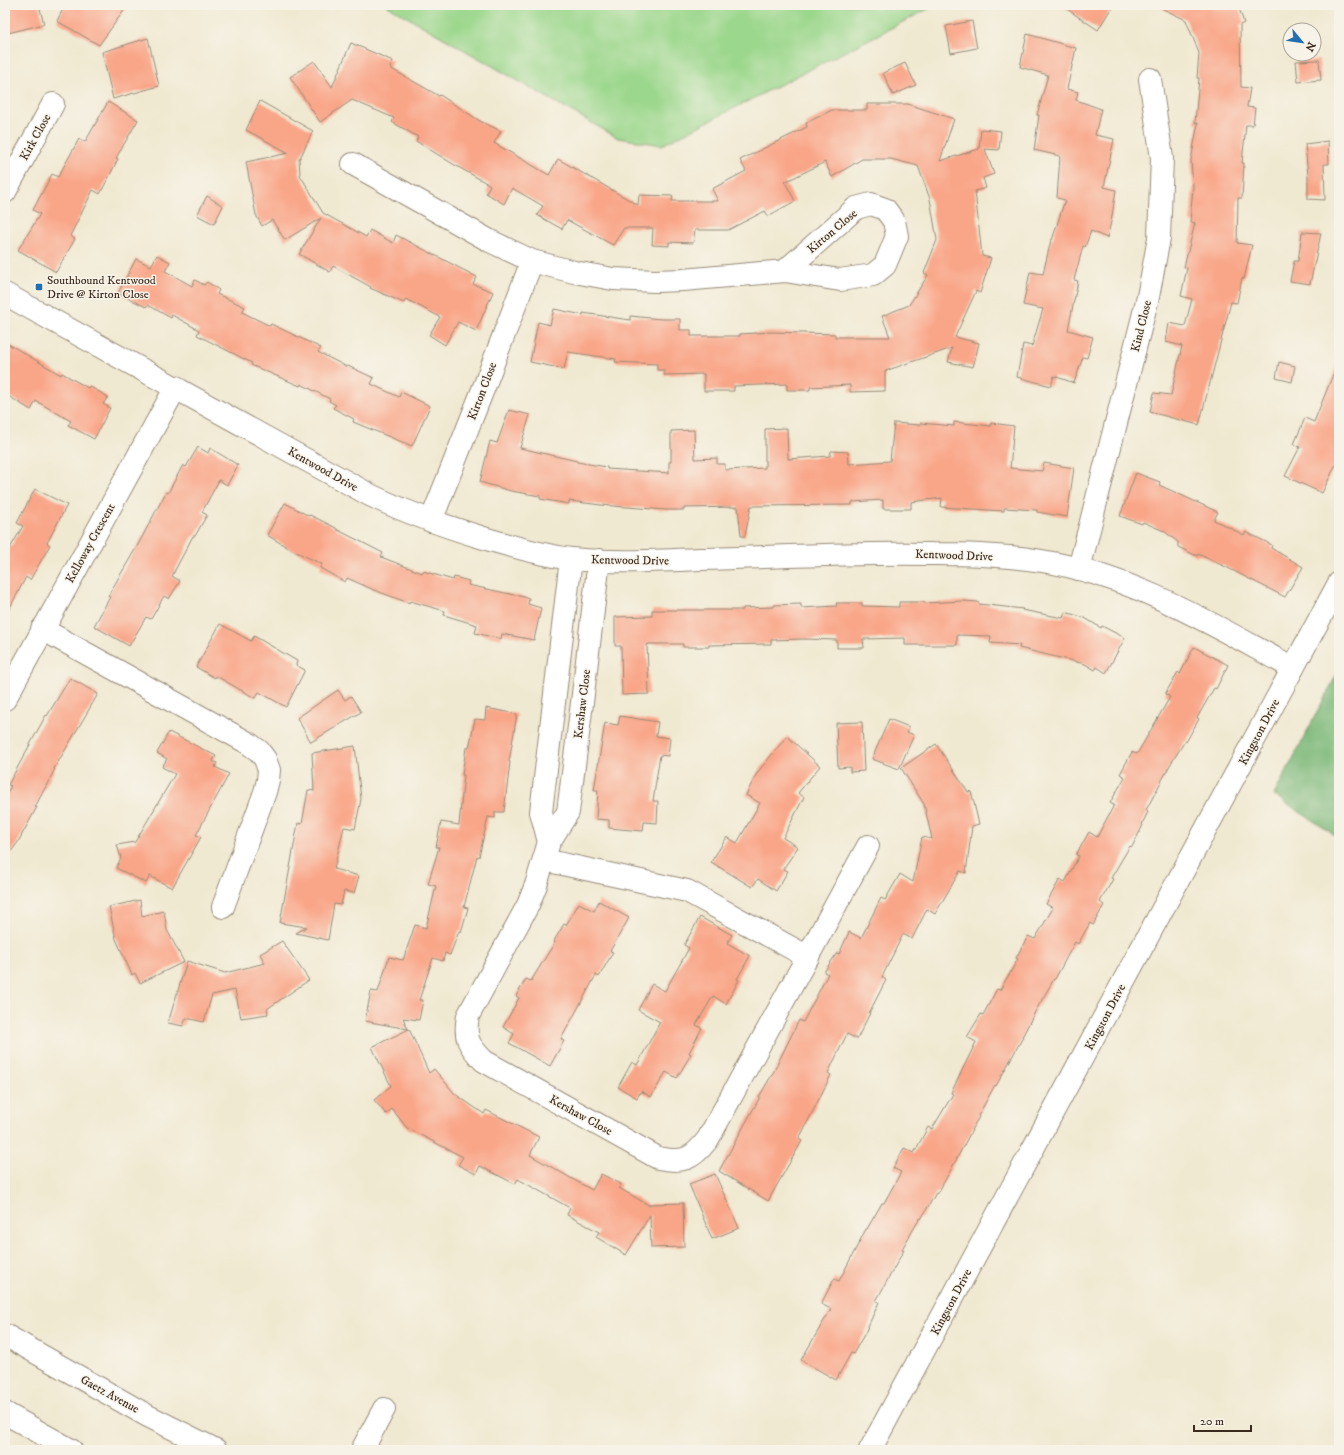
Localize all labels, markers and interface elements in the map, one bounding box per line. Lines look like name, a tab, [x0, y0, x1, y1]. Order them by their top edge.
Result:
north arrow	[1282, 22, 1322, 62]
text: N	[1302, 39, 1318, 54]
street label: Kirk Close	[17, 111, 54, 163]
street label: Kirton Close	[804, 206, 860, 257]
place label: Southbound Kentwood Drive @ Kirton Close	[47, 273, 156, 302]
marker: Southbound Kentwood Drive @ Kirton Close	[34, 282, 44, 292]
street label: Kind Close	[1128, 299, 1155, 353]
street label: Kirton Close	[465, 360, 500, 422]
street label: Kentwood Drive	[285, 444, 360, 495]
street label: Kelloway Crescent	[62, 501, 119, 586]
street label: Kentwood Drive	[915, 547, 993, 564]
street label: Kentwood Drive	[591, 552, 669, 569]
street label: Kershaw Close	[571, 669, 594, 740]
street label: Kingston Drive	[1236, 697, 1283, 768]
street label: Kingston Drive	[1082, 982, 1129, 1053]
street label: Kershaw Close	[547, 1092, 615, 1139]
street label: Kingston Drive	[928, 1267, 975, 1338]
street label: Gaetz Avenue	[78, 1372, 142, 1417]
scale bar	[1194, 1407, 1251, 1433]
text: 20 m	[1200, 1414, 1224, 1429]

